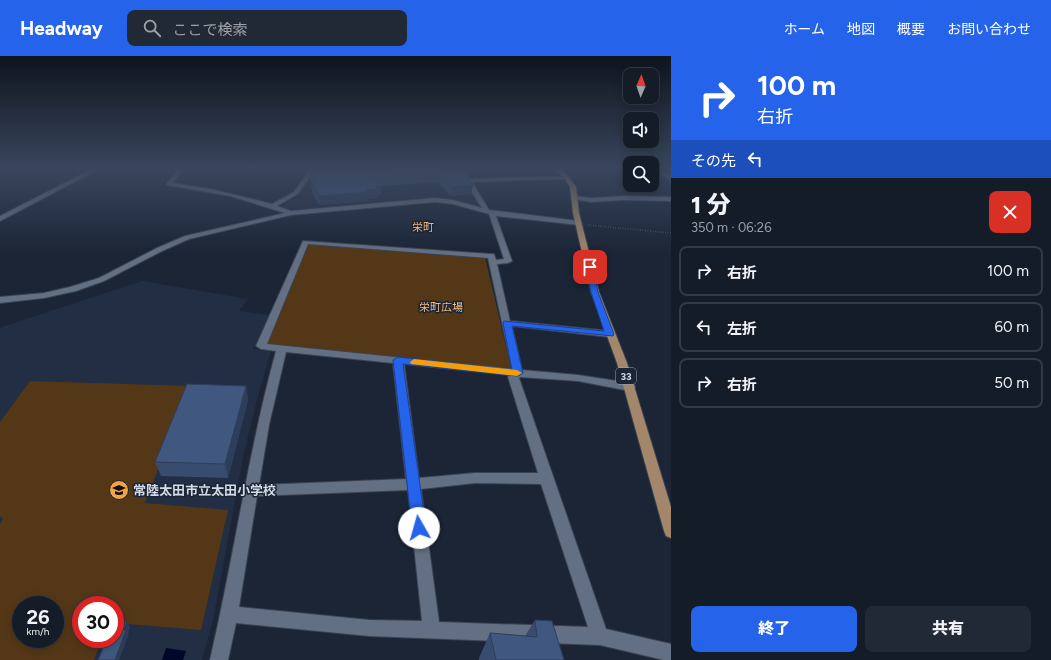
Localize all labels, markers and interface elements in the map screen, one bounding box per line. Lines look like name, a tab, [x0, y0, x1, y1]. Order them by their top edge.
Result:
search box	[127, 10, 407, 46]
text: Headway	[20, 17, 103, 40]
icon: search	[141, 17, 163, 39]
text: ここで検索	[173, 21, 248, 39]
text: ホーム	[783, 21, 825, 38]
text: 地図	[847, 21, 875, 38]
text: 概要	[897, 21, 925, 38]
text: お問い合わせ	[947, 21, 1031, 38]
north arrow	[623, 68, 659, 104]
map controls	[623, 68, 659, 192]
text: 100 m	[757, 68, 836, 102]
icon: right	[691, 72, 743, 124]
text: 右折	[757, 106, 793, 128]
button: sound	[623, 112, 659, 148]
icon: left	[744, 148, 766, 170]
text: その先	[691, 152, 736, 170]
button: search	[623, 156, 659, 192]
text: 1 分	[691, 190, 731, 219]
button: close	[989, 191, 1031, 233]
text: 350 m · 06:26	[691, 220, 771, 235]
district label: 栄町	[412, 221, 434, 234]
pin	[573, 250, 607, 284]
icon: arrive	[579, 256, 601, 278]
icon: right	[693, 260, 715, 282]
text: 100 m	[987, 262, 1029, 280]
text: 右折	[727, 264, 757, 282]
park label: 栄町広場	[419, 301, 463, 314]
icon: left	[693, 316, 715, 338]
text: 60 m	[994, 318, 1029, 336]
text: 左折	[727, 320, 757, 338]
road number: 33	[616, 368, 636, 384]
icon: right	[693, 372, 715, 394]
text: 50 m	[994, 374, 1029, 392]
text: 右折	[727, 376, 757, 394]
school or university icon: 常陸太田市立太田小学校	[108, 479, 130, 501]
place label: 常陸太田市立太田小学校	[133, 483, 276, 498]
position arrow	[398, 507, 440, 549]
speed limit sign: 30	[72, 596, 124, 648]
text: 26	[26, 605, 50, 629]
button: 終了	[691, 606, 857, 652]
button: 共有	[865, 606, 1031, 652]
text: km/h	[27, 625, 49, 638]

